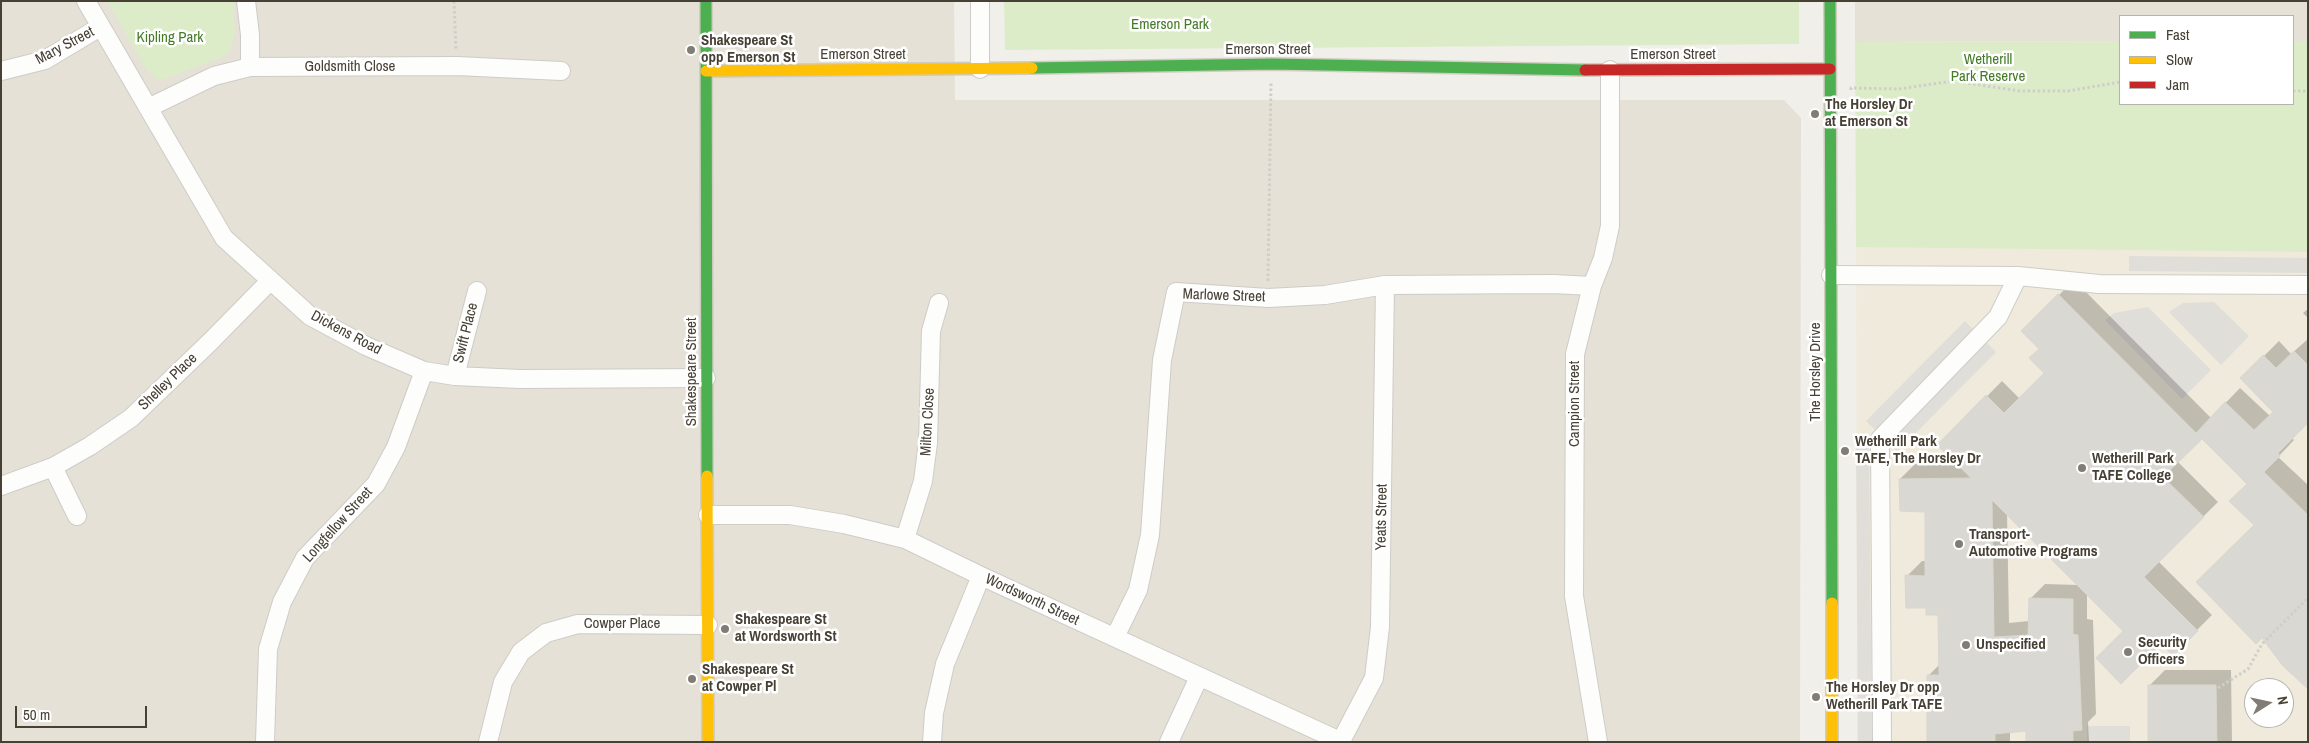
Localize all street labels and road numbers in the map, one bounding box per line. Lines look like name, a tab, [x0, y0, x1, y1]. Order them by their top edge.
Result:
street label: Mary Street	[33, 23, 97, 69]
street label: Emerson Street	[1225, 41, 1311, 59]
street label: Emerson Street	[820, 46, 906, 64]
street label: Emerson Street	[1630, 46, 1716, 64]
street label: Goldsmith Close	[305, 58, 395, 76]
street label: Marlowe Street	[1182, 286, 1266, 306]
street label: Swift Place	[450, 301, 482, 365]
street label: Dickens Road	[308, 307, 384, 359]
street label: Shakespeare Street	[683, 318, 701, 426]
street label: The Horsley Drive	[1807, 322, 1825, 422]
street label: Shelley Place	[135, 350, 201, 414]
street label: Campion Street	[1566, 361, 1584, 447]
street label: Milton Close	[917, 387, 939, 457]
street label: Yeats Street	[1372, 483, 1392, 551]
street label: Longfellow Street	[300, 484, 376, 566]
street label: Wordsworth Street	[982, 570, 1082, 630]
street label: Cowper Place	[584, 615, 660, 633]

